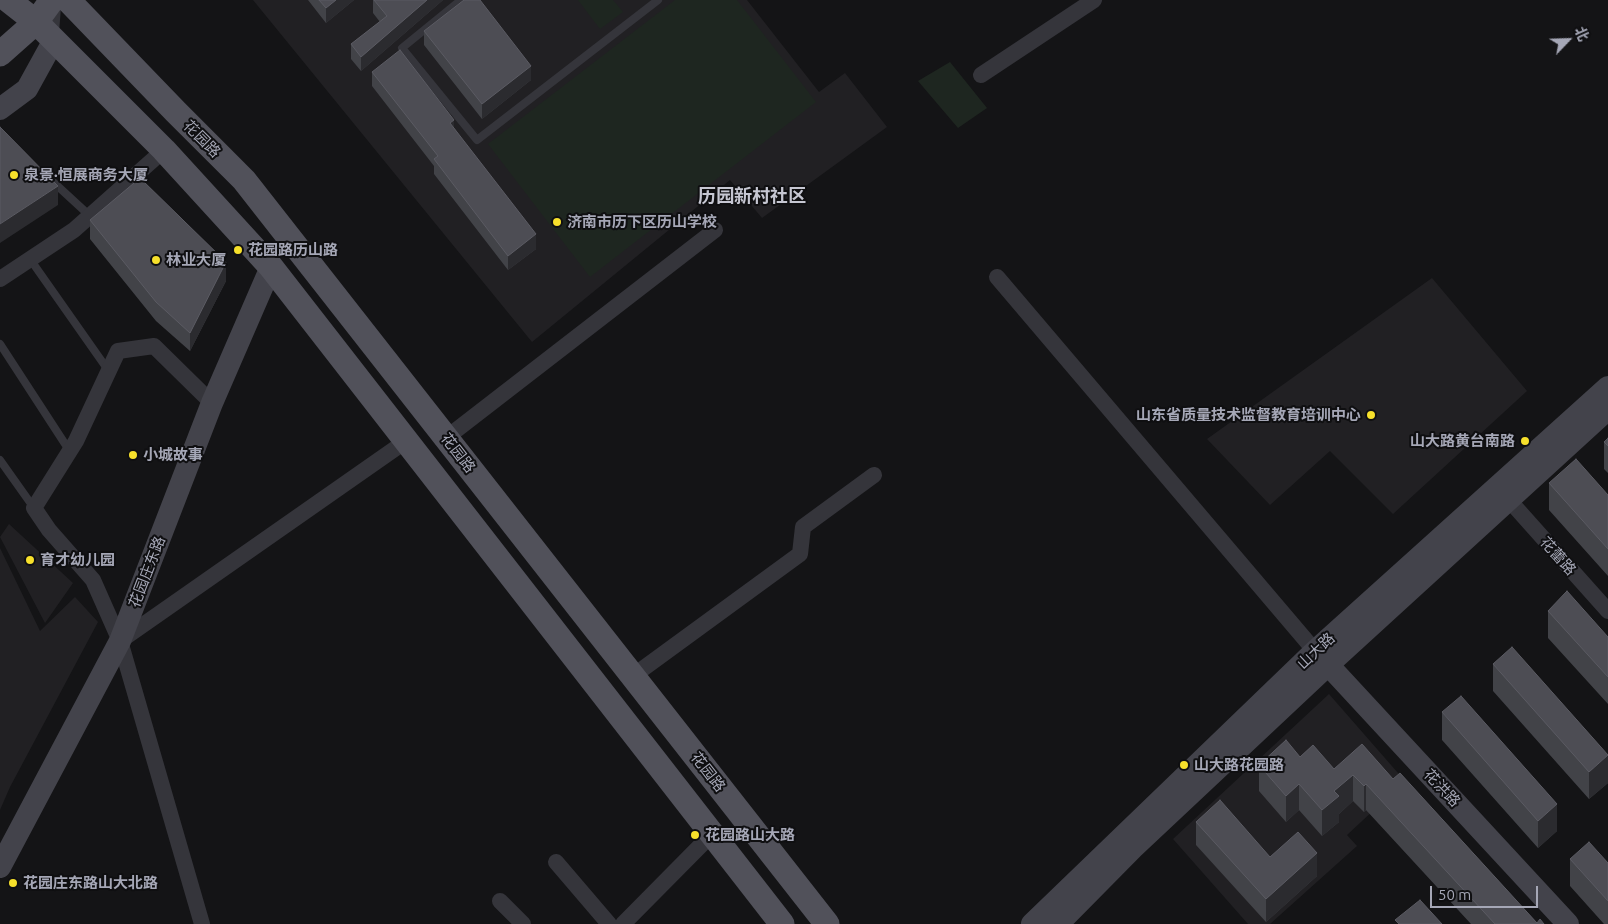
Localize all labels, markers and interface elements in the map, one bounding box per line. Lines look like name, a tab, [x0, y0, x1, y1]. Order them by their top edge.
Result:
north arrow	[1543, 15, 1593, 65]
text: 北	[1572, 24, 1592, 44]
street label: 花园路	[180, 117, 224, 161]
place label: 泉景·恒展商务大厦	[24, 166, 148, 184]
marker: 泉景·恒展商务大厦	[8, 169, 20, 181]
district label: 历园新村社区	[698, 185, 806, 207]
place label: 济南市历下区历山学校	[567, 213, 717, 231]
marker: 济南市历下区历山学校	[551, 216, 563, 228]
place label: 花园路历山路	[248, 241, 338, 259]
marker: 花园路历山路	[232, 244, 244, 256]
place label: 林业大厦	[166, 251, 226, 269]
marker: 林业大厦	[150, 254, 162, 266]
place label: 山东省质量技术监督教育培训中心	[1136, 406, 1361, 424]
marker: 山东省质量技术监督教育培训中心	[1365, 409, 1377, 421]
street label: 花园路	[437, 430, 479, 476]
place label: 山大路黄台南路	[1410, 432, 1515, 450]
marker: 山大路黄台南路	[1519, 435, 1531, 447]
place label: 小城故事	[143, 446, 203, 464]
marker: 小城故事	[127, 449, 139, 461]
street label: 花蕾路	[1536, 533, 1580, 579]
street label: 花园庄东路	[125, 534, 169, 610]
place label: 育才幼儿园	[40, 551, 115, 569]
marker: 育才幼儿园	[24, 554, 36, 566]
street label: 山大路	[1293, 629, 1339, 673]
street label: 花园路	[687, 749, 729, 795]
place label: 山大路花园路	[1194, 756, 1284, 774]
marker: 山大路花园路	[1178, 759, 1190, 771]
street label: 花洪路	[1420, 765, 1464, 811]
place label: 花园路山大路	[705, 826, 795, 844]
marker: 花园路山大路	[689, 829, 701, 841]
place label: 花园庄东路山大北路	[23, 874, 158, 892]
scale bar	[1433, 876, 1540, 908]
marker: 花园庄东路山大北路	[7, 877, 19, 889]
text: 50 m	[1438, 886, 1471, 903]

